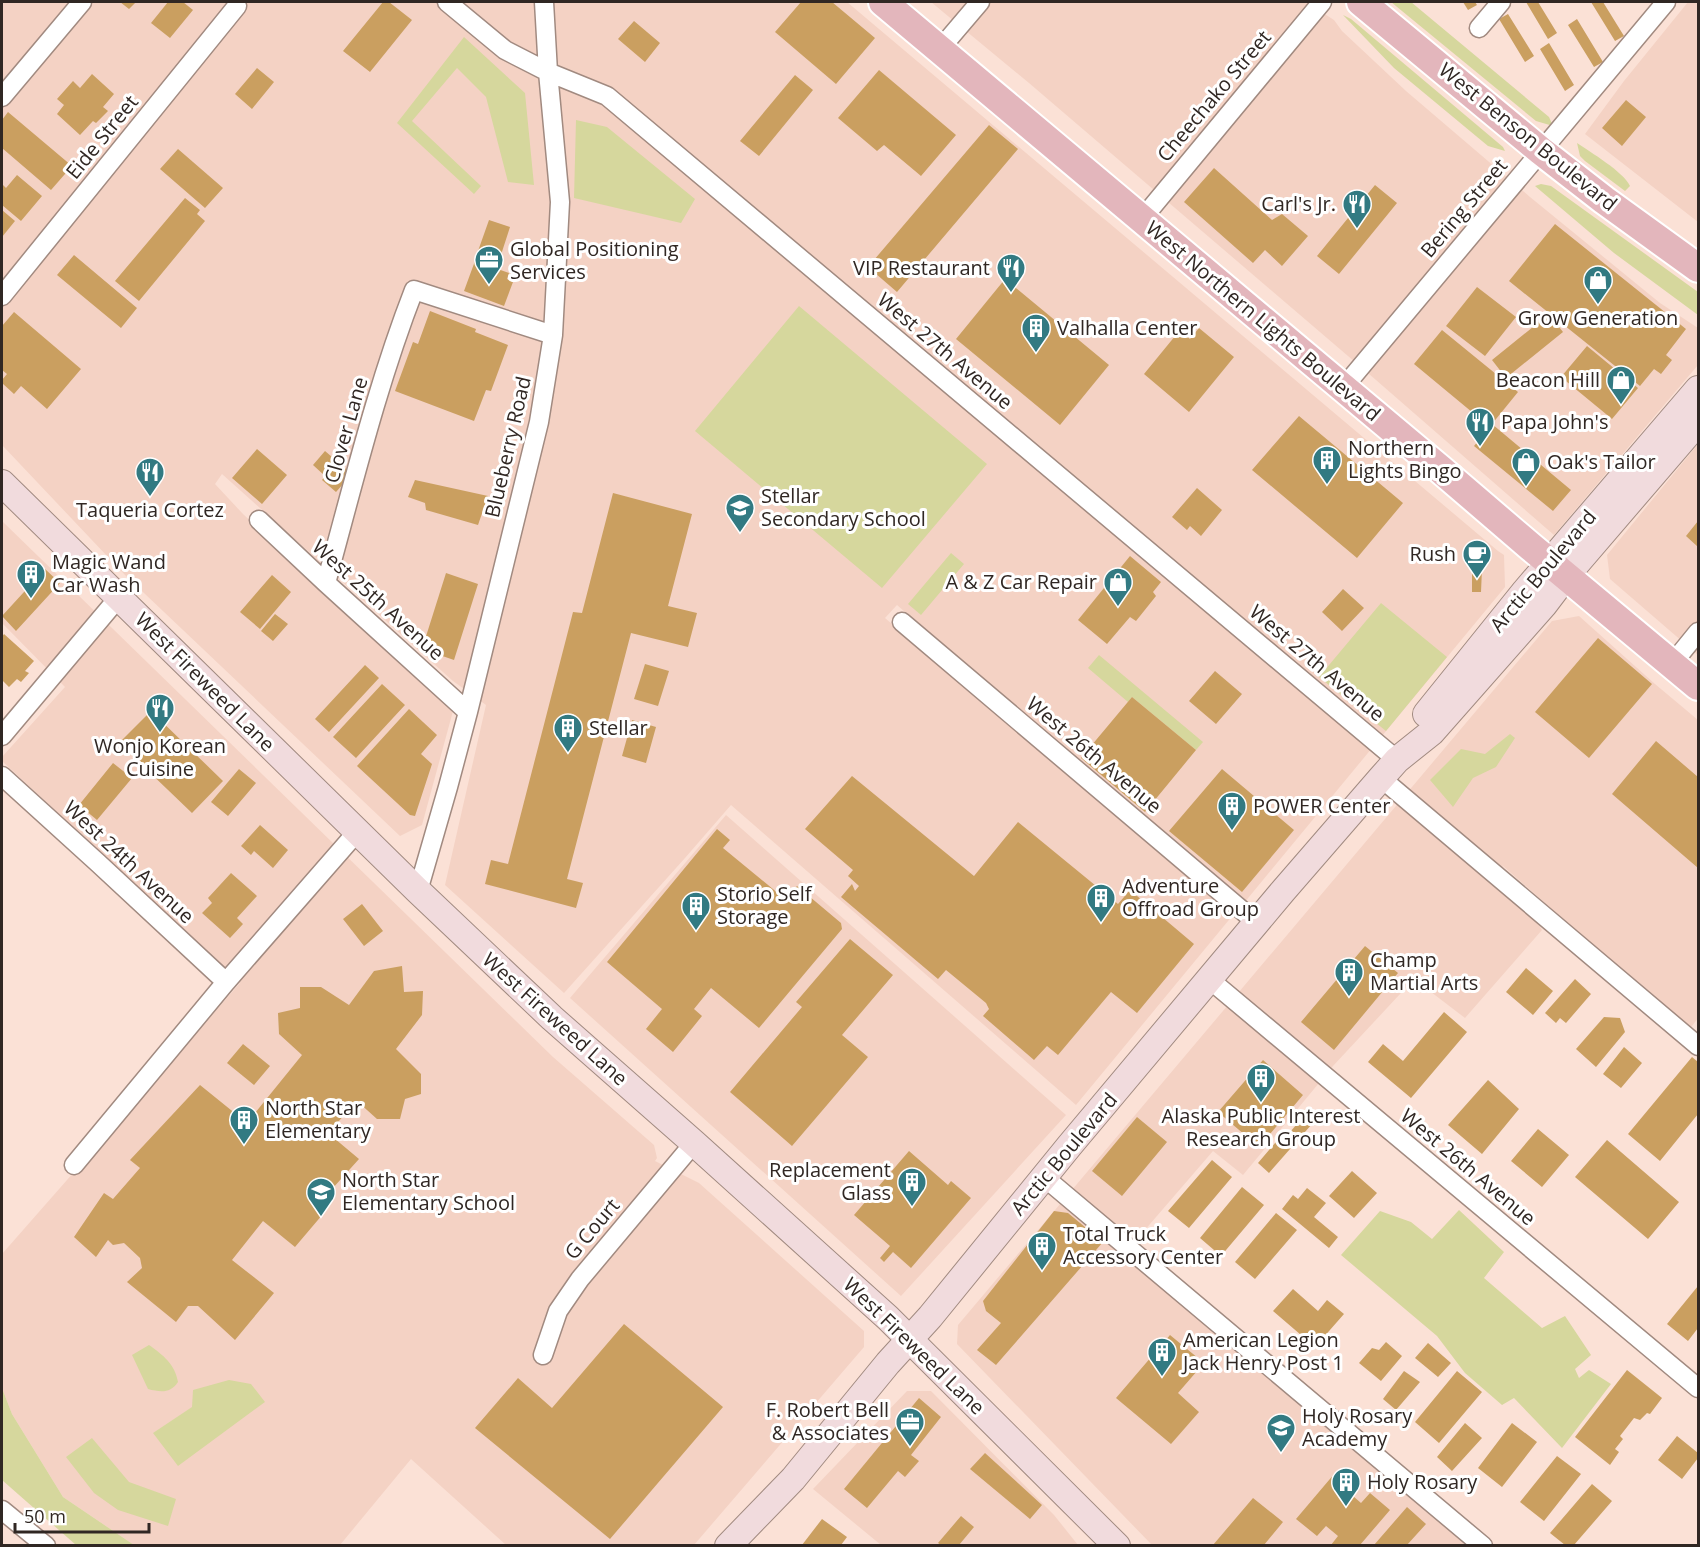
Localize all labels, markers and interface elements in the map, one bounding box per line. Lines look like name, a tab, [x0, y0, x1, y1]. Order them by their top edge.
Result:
street label: Cheechako Street	[1151, 24, 1277, 167]
street label: West Benson Boulevard	[1434, 56, 1623, 217]
street label: Eide Street	[59, 89, 144, 184]
street label: Bering Street	[1414, 152, 1513, 263]
restaurant icon: Carl's Jr.	[1341, 188, 1373, 230]
place label: Carl's Jr.	[1261, 190, 1336, 217]
street label: West Northern Lights Boulevard	[1140, 214, 1386, 427]
place label: Global Positioning Services	[510, 235, 679, 285]
office icon: Global Positioning Services	[473, 244, 505, 286]
restaurant icon: VIP Restaurant	[995, 252, 1027, 294]
place label: VIP Restaurant	[853, 254, 990, 281]
shop icon: Grow Generation	[1582, 264, 1614, 306]
street label: West 27th Avenue	[872, 286, 1019, 415]
place label: Grow Generation	[1518, 304, 1678, 331]
building icon: Valhalla Center	[1020, 312, 1052, 354]
place label: Valhalla Center	[1057, 314, 1198, 341]
shop icon: Beacon Hill	[1605, 364, 1637, 406]
place label: Beacon Hill	[1496, 366, 1600, 393]
street label: Clover Lane	[317, 374, 374, 486]
street label: Blueberry Road	[478, 374, 537, 520]
restaurant icon: Papa John's	[1464, 406, 1496, 448]
place label: Papa John's	[1501, 408, 1609, 435]
place label: Northern Lights Bingo	[1348, 434, 1462, 484]
building icon: Northern Lights Bingo	[1311, 444, 1343, 486]
shop icon: Oak's Tailor	[1510, 446, 1542, 488]
place label: Oak's Tailor	[1547, 448, 1656, 475]
restaurant icon: Taqueria Cortez	[134, 456, 166, 498]
place label: Stellar Secondary School	[761, 482, 926, 532]
school or university icon: Stellar Secondary School	[724, 492, 756, 534]
place label: Taqueria Cortez	[76, 496, 224, 523]
street label: Arctic Boulevard	[1483, 504, 1602, 638]
street label: West 25th Avenue	[307, 533, 450, 666]
cafe icon: Rush	[1461, 538, 1493, 580]
place label: Rush	[1410, 540, 1456, 567]
place label: Magic Wand Car Wash	[52, 548, 166, 598]
building icon: Magic Wand Car Wash	[15, 558, 47, 600]
shop icon: A & Z Car Repair	[1102, 566, 1134, 608]
place label: A & Z Car Repair	[946, 568, 1097, 595]
street label: West 27th Avenue	[1244, 598, 1391, 727]
street label: West Fireweed Lane	[130, 606, 281, 757]
street label: West 26th Avenue	[1021, 690, 1168, 819]
restaurant icon: Wonjo Korean Cuisine	[144, 692, 176, 734]
building icon: Stellar	[552, 712, 584, 754]
place label: Stellar	[589, 714, 648, 741]
place label: Wonjo Korean Cuisine	[94, 732, 226, 782]
building icon: POWER Center	[1216, 790, 1248, 832]
place label: POWER Center	[1253, 792, 1390, 819]
street label: West 24th Avenue	[58, 794, 200, 929]
place label: Adventure Offroad Group	[1122, 872, 1259, 922]
place label: Storio Self Storage	[717, 880, 813, 930]
building icon: Adventure Offroad Group	[1085, 882, 1117, 924]
building icon: Storio Self Storage	[680, 890, 712, 932]
street label: West Fireweed Lane	[477, 946, 634, 1091]
place label: Champ Martial Arts	[1370, 946, 1478, 996]
building icon: Champ Martial Arts	[1333, 956, 1365, 998]
building icon: Alaska Public Interest Research Group	[1245, 1062, 1277, 1104]
street label: Arctic Boulevard	[1004, 1087, 1123, 1221]
place label: North Star Elementary	[265, 1094, 372, 1144]
place label: Alaska Public Interest Research Group	[1162, 1102, 1360, 1152]
street label: West 26th Avenue	[1395, 1102, 1542, 1231]
building icon: North Star Elementary	[228, 1104, 260, 1146]
place label: Replacement Glass	[769, 1156, 891, 1206]
place label: North Star Elementary School	[342, 1166, 515, 1216]
building icon: Replacement Glass	[896, 1166, 928, 1208]
school or university icon: North Star Elementary School	[305, 1176, 337, 1218]
street label: G Court	[558, 1192, 625, 1265]
place label: Total Truck Accessory Center	[1063, 1220, 1223, 1270]
building icon: Total Truck Accessory Center	[1026, 1230, 1058, 1272]
street label: West Fireweed Lane	[838, 1271, 991, 1420]
place label: American Legion Jack Henry Post 1	[1181, 1326, 1344, 1376]
building icon: American Legion Jack Henry Post 1	[1146, 1336, 1178, 1378]
place label: F. Robert Bell & Associates	[766, 1396, 889, 1446]
place label: Holy Rosary Academy	[1302, 1402, 1413, 1452]
office icon: F. Robert Bell & Associates	[894, 1406, 926, 1448]
school or university icon: Holy Rosary Academy	[1265, 1412, 1297, 1454]
building icon: Holy Rosary	[1330, 1466, 1362, 1508]
place label: Holy Rosary	[1367, 1468, 1478, 1495]
scale bar	[15, 1496, 148, 1534]
text: 50 m	[24, 1504, 66, 1528]

